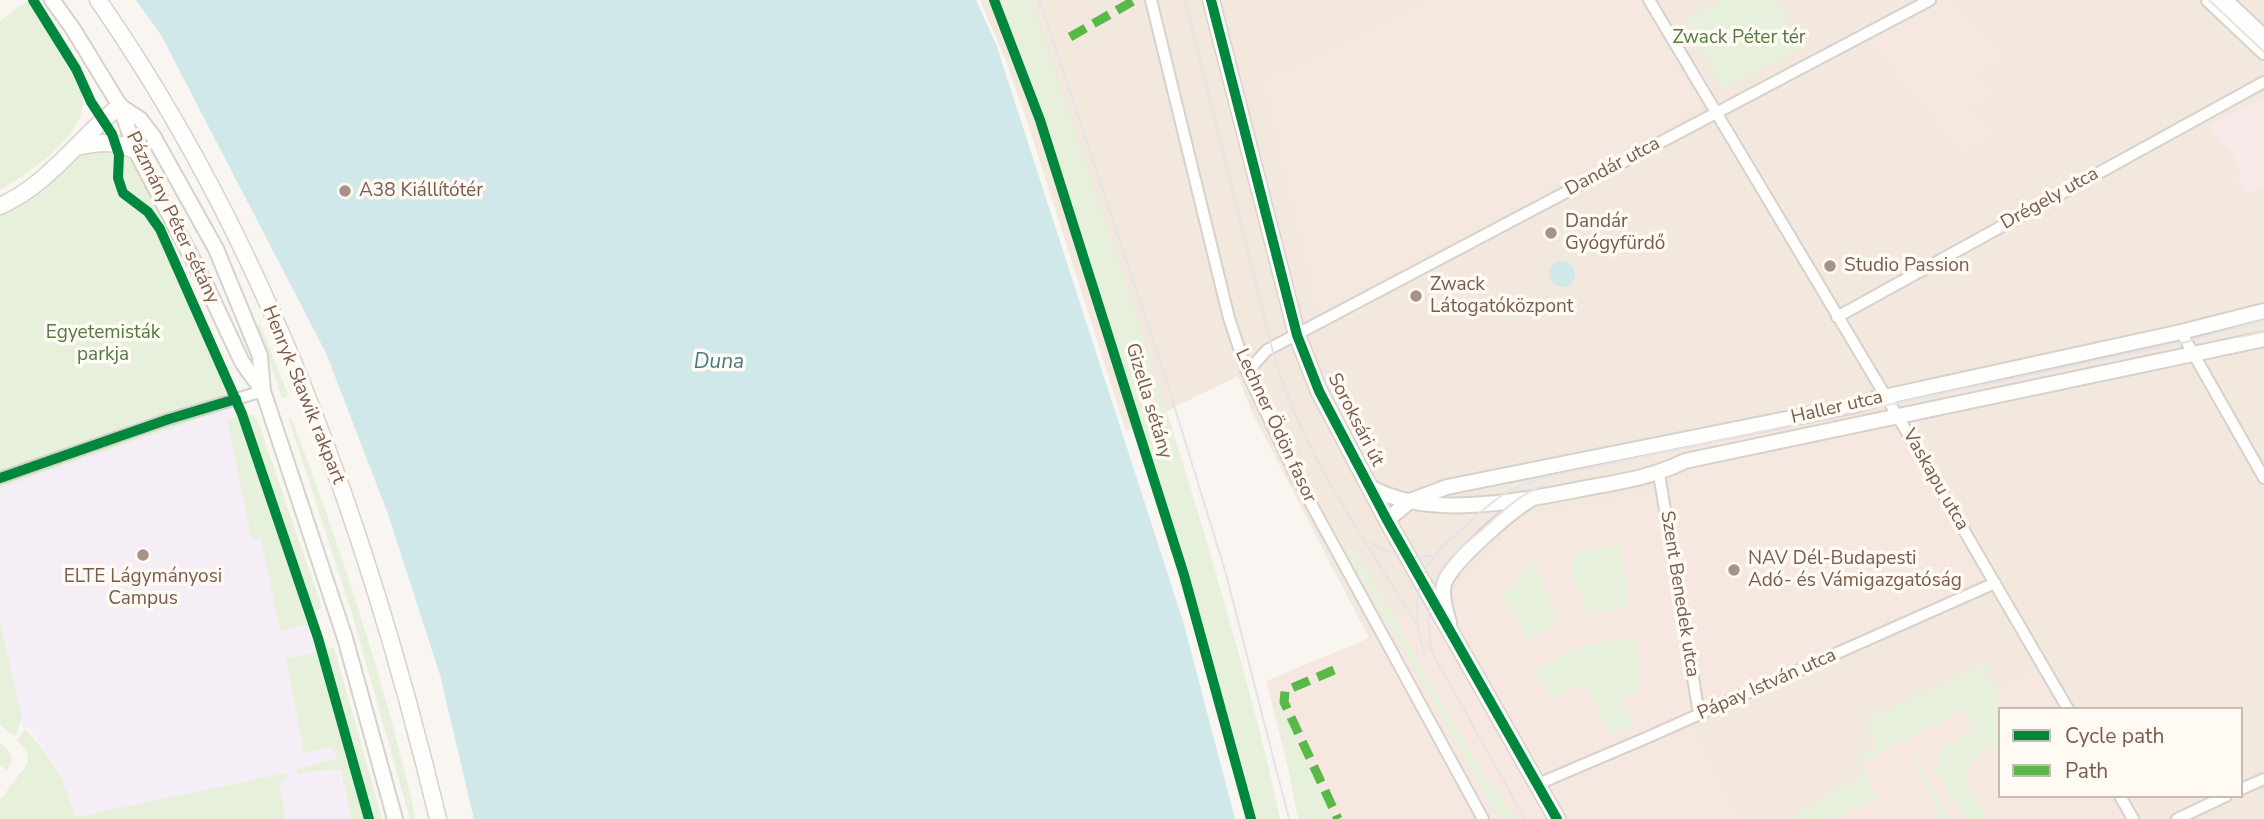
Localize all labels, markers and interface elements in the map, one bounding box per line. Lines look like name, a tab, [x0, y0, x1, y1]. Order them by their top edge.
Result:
park label: Zwack Péter tér	[1672, 27, 1806, 49]
street label: Pázmány Péter sétány	[120, 128, 224, 308]
street label: Dandár utca	[1562, 133, 1664, 201]
street label: Drégely utca	[1997, 163, 2103, 235]
place label: A38 Kiállítótér	[359, 180, 483, 202]
marker: A38 Kiállítótér	[337, 183, 353, 199]
place label: Dandár Gyógyfürdő	[1565, 211, 1665, 255]
marker: Dandár Gyógyfürdő	[1543, 225, 1559, 241]
place label: Studio Passion	[1844, 255, 1970, 277]
marker: Studio Passion	[1822, 258, 1838, 274]
place label: Zwack Látogatóközpont	[1430, 274, 1573, 318]
marker: Zwack Látogatóközpont	[1408, 288, 1424, 304]
street label: Henryk Sławik rakpart	[257, 303, 349, 487]
park label: Egyetemisták parkja	[46, 322, 160, 366]
street label: Gizella sétány	[1120, 341, 1176, 461]
street label: Lechner Ödön fasor	[1229, 345, 1321, 507]
water label: Duna	[694, 350, 744, 376]
street label: Soroksári út	[1322, 370, 1388, 470]
street label: Haller utca	[1789, 386, 1885, 430]
street label: Vaskapu utca	[1897, 425, 1973, 535]
street label: Szent Benedek utca	[1655, 509, 1703, 679]
marker: ELTE Lágymányosi Campus	[135, 547, 151, 563]
place label: NAV Dél-Budapesti Adó- és Vámigazgatóság	[1748, 548, 1962, 592]
marker: NAV Dél-Budapesti Adó- és Vámigazgatóság	[1726, 562, 1742, 578]
place label: ELTE Lágymányosi Campus	[64, 566, 222, 610]
street label: Pápay István utca	[1694, 644, 1840, 726]
legend	[1998, 707, 2243, 798]
text: Cycle path	[2065, 722, 2164, 750]
text: Path	[2065, 757, 2108, 785]

